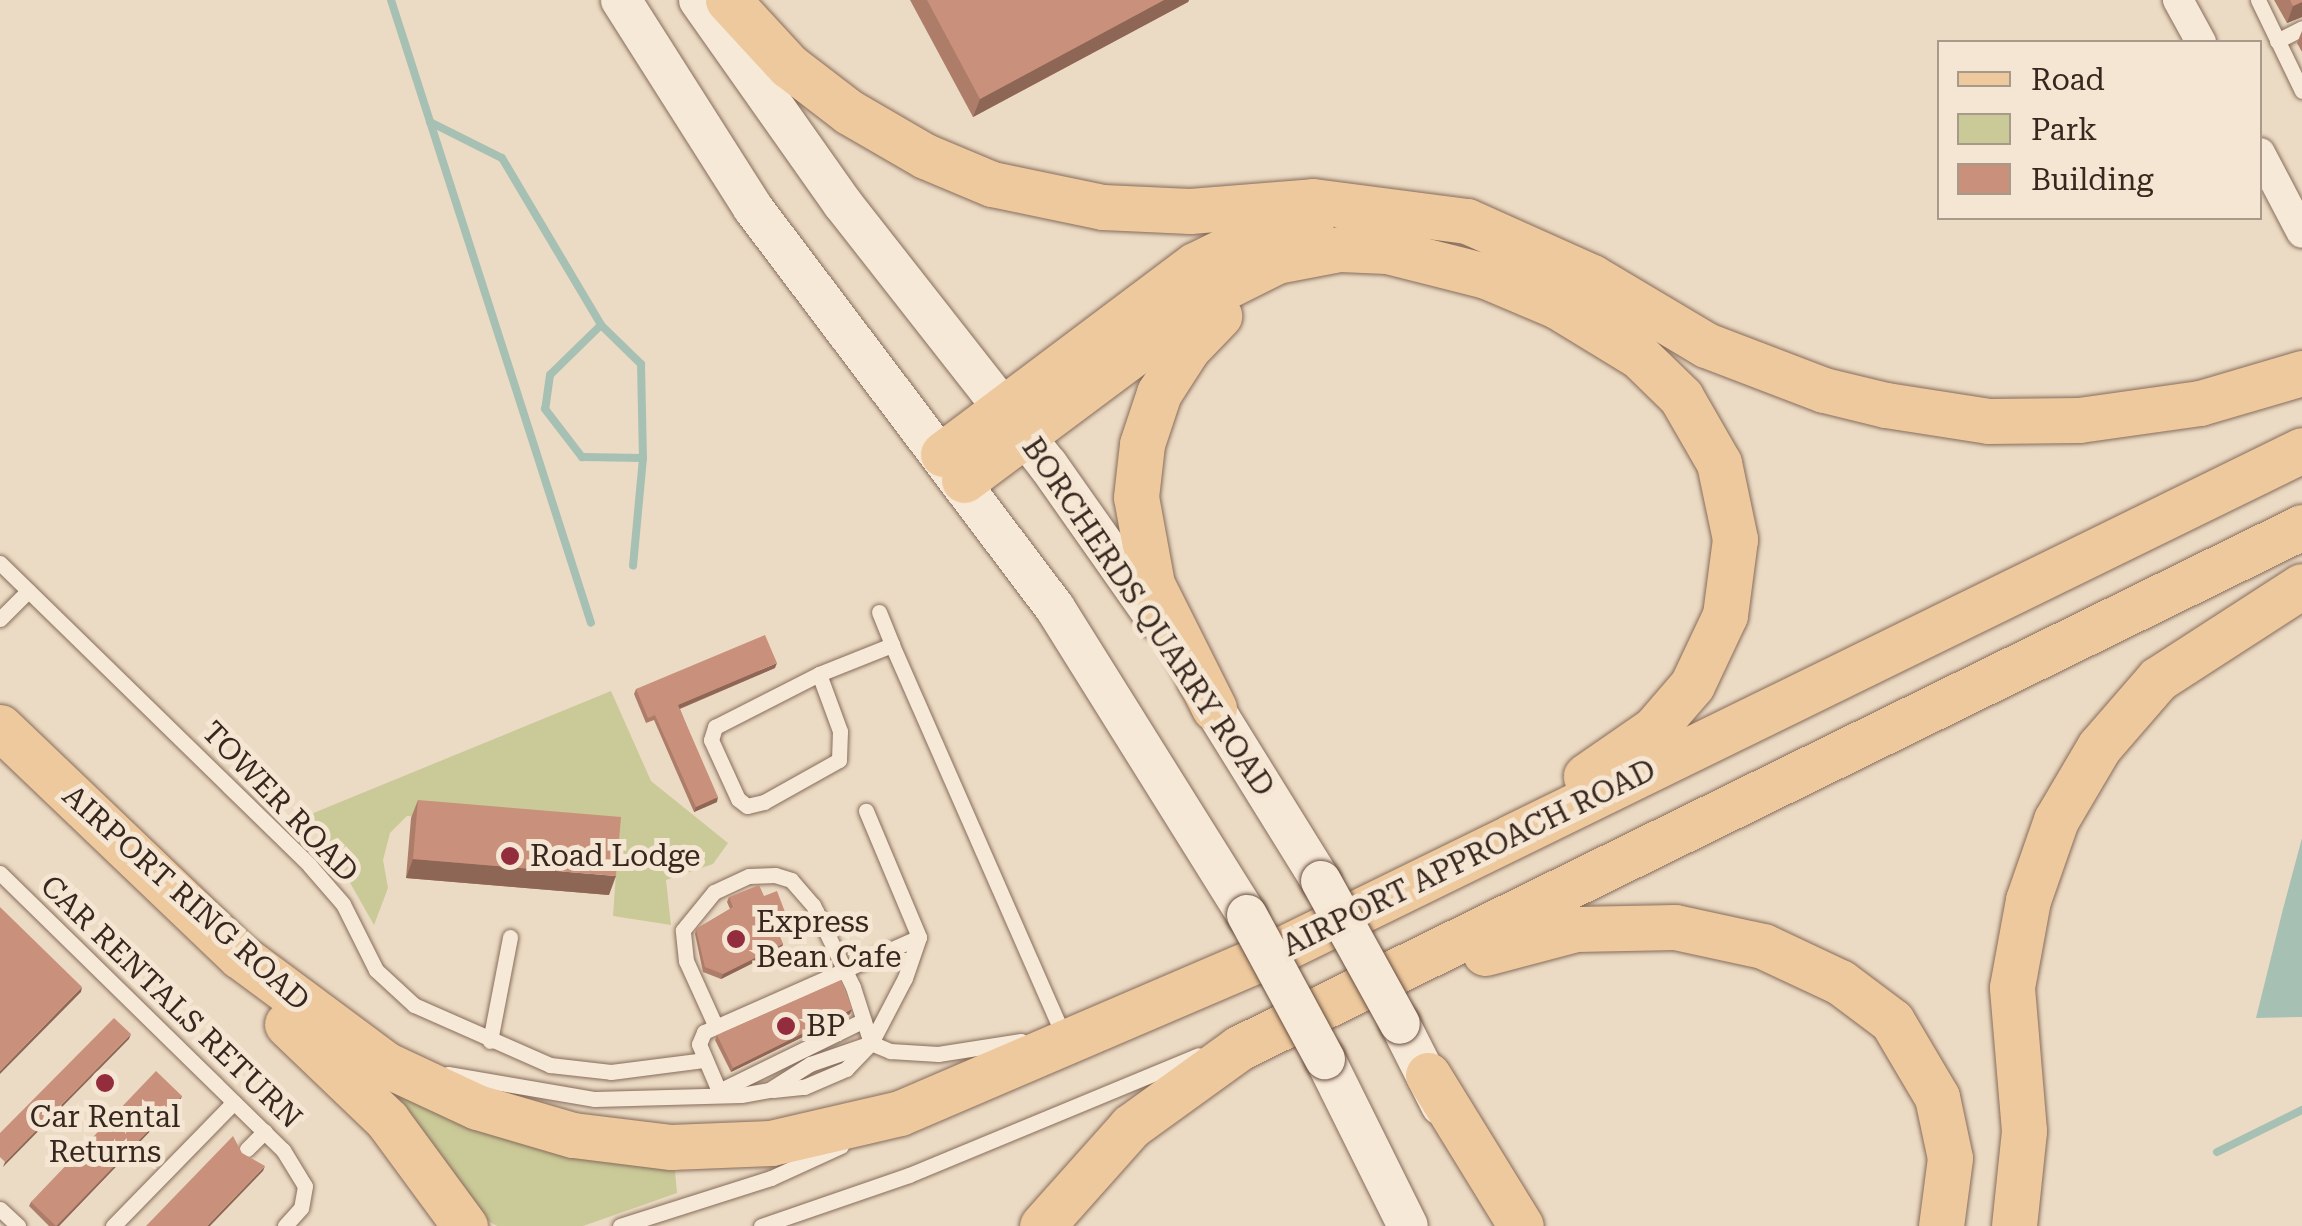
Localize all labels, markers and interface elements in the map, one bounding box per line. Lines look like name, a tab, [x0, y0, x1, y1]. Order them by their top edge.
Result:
legend	[1937, 40, 2262, 220]
text: Road	[2031, 62, 2105, 97]
text: Park	[2031, 112, 2097, 147]
text: Building	[2031, 162, 2154, 197]
street label: BORCHERDS QUARRY ROAD	[1014, 431, 1282, 803]
street label: TOWER ROAD	[194, 714, 366, 890]
street label: AIRPORT APPROACH ROAD	[1277, 752, 1661, 964]
street label: AIRPORT RING ROAD	[55, 778, 317, 1018]
place label: Road Lodge	[530, 838, 700, 874]
marker: Road Lodge	[499, 845, 521, 867]
street label: CAR RENTALS RETURN	[33, 868, 309, 1136]
place label: Express Bean Cafe	[756, 904, 902, 974]
marker: Express Bean Cafe	[725, 928, 747, 950]
place label: BP	[806, 1008, 845, 1044]
marker: BP	[775, 1015, 797, 1037]
marker: Car Rental Returns	[94, 1072, 116, 1094]
place label: Car Rental Returns	[30, 1099, 180, 1170]

